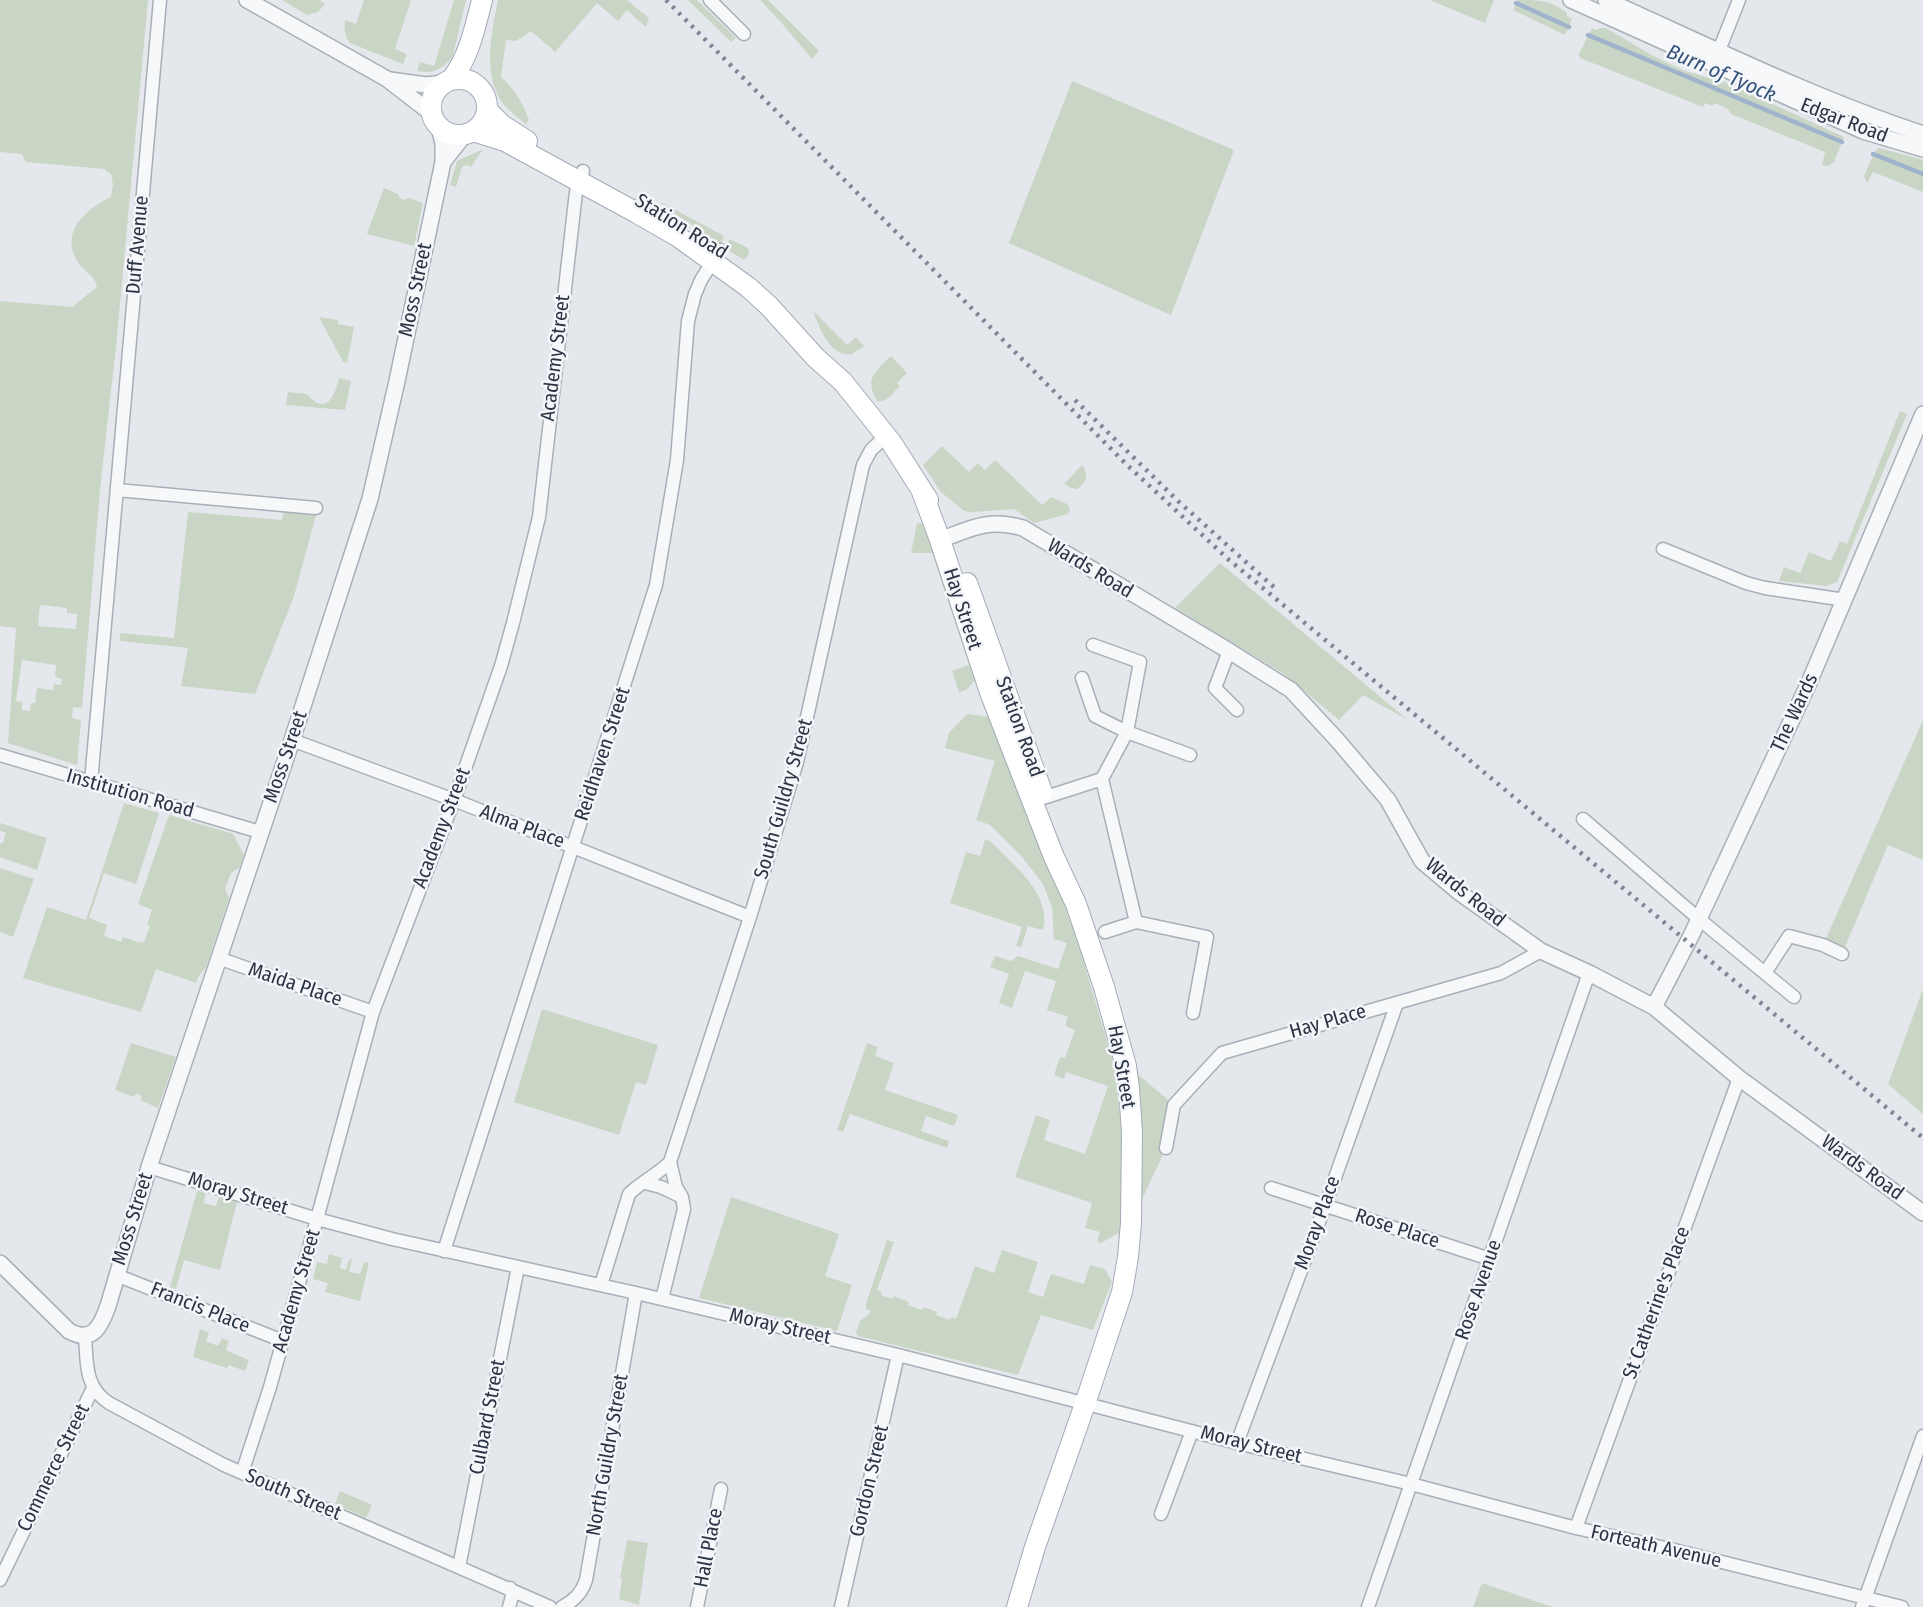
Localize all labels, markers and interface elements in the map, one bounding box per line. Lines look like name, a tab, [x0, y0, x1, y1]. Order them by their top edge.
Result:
water label: Burn of Tyock	[1663, 40, 1779, 108]
street label: Edgar Road	[1797, 93, 1891, 149]
street label: Station Road	[630, 189, 732, 265]
street label: Duff Avenue	[122, 195, 154, 295]
street label: Moss Street	[394, 241, 438, 339]
street label: Academy Street	[536, 293, 576, 423]
street label: Wards Road	[1043, 534, 1137, 604]
street label: Hay Street	[938, 565, 986, 653]
street label: The Wards	[1766, 670, 1824, 756]
street label: Station Road	[990, 674, 1048, 780]
street label: Reidhaven Street	[570, 684, 636, 824]
street label: Moss Street	[259, 708, 313, 806]
street label: South Guildry Street	[750, 716, 818, 882]
street label: Institution Road	[63, 764, 197, 824]
street label: Academy Street	[408, 764, 476, 892]
street label: Alma Place	[476, 800, 568, 854]
street label: Wards Road	[1420, 853, 1510, 933]
street label: Maida Place	[245, 958, 345, 1012]
street label: Hay Place	[1287, 1000, 1369, 1044]
street label: Hay Street	[1102, 1023, 1140, 1111]
street label: Wards Road	[1816, 1130, 1908, 1206]
street label: Moray Street	[185, 1167, 291, 1221]
street label: Moss Street	[108, 1170, 158, 1268]
street label: Moray Place	[1290, 1173, 1346, 1273]
street label: Rose Place	[1352, 1204, 1442, 1254]
street label: St Catherine's Place	[1618, 1223, 1696, 1383]
street label: Academy Street	[268, 1226, 326, 1356]
street label: Rose Avenue	[1451, 1237, 1507, 1343]
street label: Francis Place	[147, 1277, 253, 1339]
street label: Moray Street	[727, 1304, 833, 1350]
street label: Culbard Street	[465, 1357, 511, 1477]
street label: North Guildry Street	[582, 1372, 634, 1538]
street label: Commerce Street	[13, 1400, 95, 1536]
street label: Moray Street	[1198, 1421, 1304, 1469]
street label: Gordon Street	[845, 1423, 895, 1539]
street label: South Street	[241, 1464, 345, 1526]
street label: Hall Place	[690, 1506, 728, 1590]
street label: Forteath Avenue	[1588, 1520, 1724, 1574]

